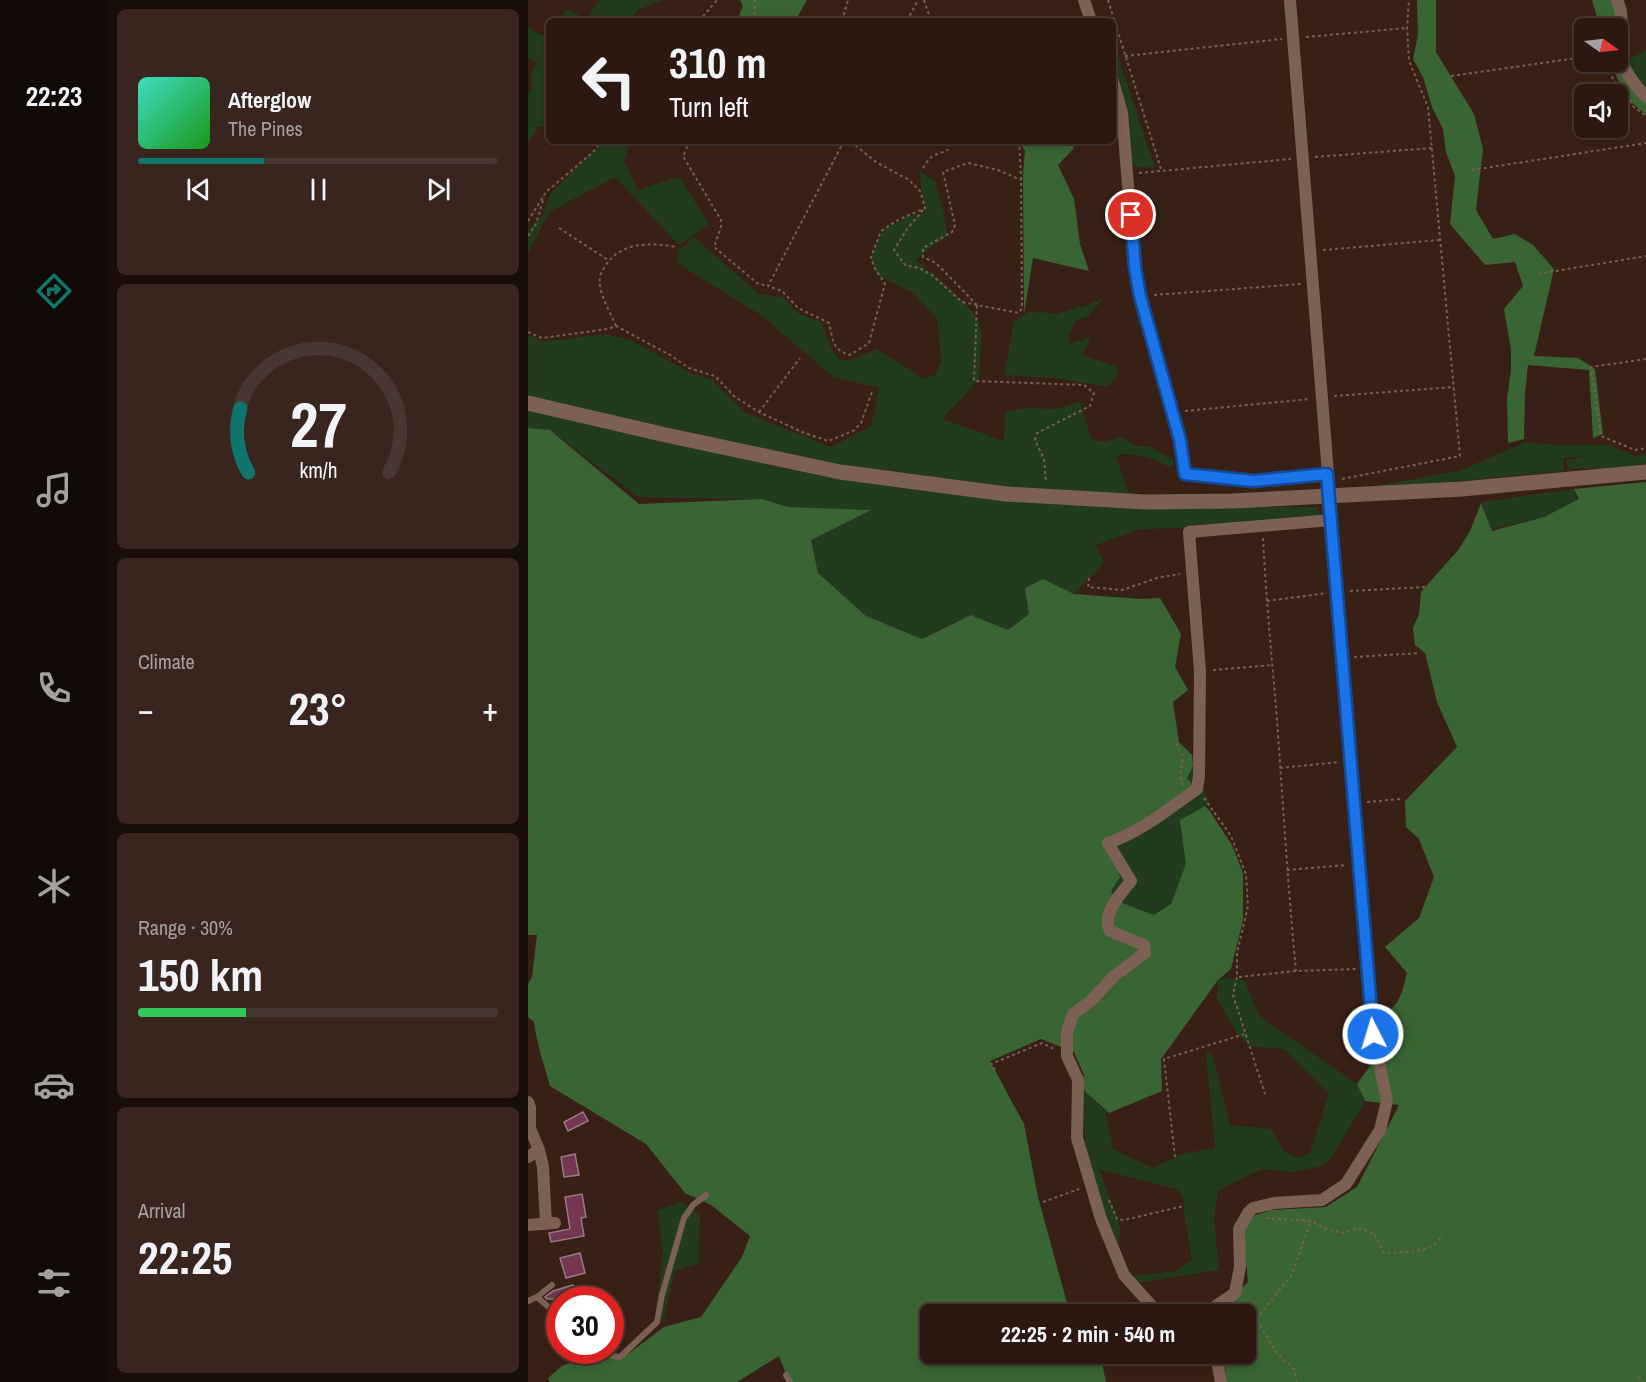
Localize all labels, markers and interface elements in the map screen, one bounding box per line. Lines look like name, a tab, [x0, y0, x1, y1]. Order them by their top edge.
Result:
north arrow	[1574, 18, 1628, 72]
map controls	[1574, 18, 1628, 138]
text: 310 m	[669, 35, 767, 91]
icon: left	[570, 42, 648, 120]
text: 22:23	[26, 78, 82, 114]
button: sound	[1574, 84, 1628, 138]
text: Afterglow	[228, 85, 311, 115]
text: Turn left	[669, 89, 748, 125]
text: The Pines	[228, 115, 303, 142]
icon: previous	[182, 173, 215, 206]
icon: pause	[302, 173, 335, 206]
icon: next	[422, 173, 455, 206]
pin	[1105, 189, 1156, 240]
icon: arrive	[1114, 198, 1147, 231]
icon: directions	[33, 270, 75, 312]
text: 27	[290, 383, 346, 467]
text: km/h	[299, 457, 337, 486]
icon: music	[33, 469, 75, 511]
text: Climate	[138, 648, 195, 675]
icon: phone	[33, 667, 75, 709]
text: 23°	[288, 678, 348, 739]
text: −	[138, 687, 154, 731]
text: +	[482, 687, 498, 731]
icon: climate	[33, 865, 75, 907]
text: Range · 30%	[138, 914, 233, 941]
text: 150 km	[138, 944, 263, 1005]
position arrow	[1341, 1002, 1405, 1066]
icon: car	[33, 1064, 75, 1106]
text: Arrival	[138, 1197, 185, 1224]
text: 22:25	[138, 1227, 232, 1288]
icon: filters	[33, 1262, 75, 1304]
speed limit sign: 30	[546, 1286, 624, 1364]
text: 22:25 · 2 min · 540 m	[1001, 1319, 1175, 1349]

